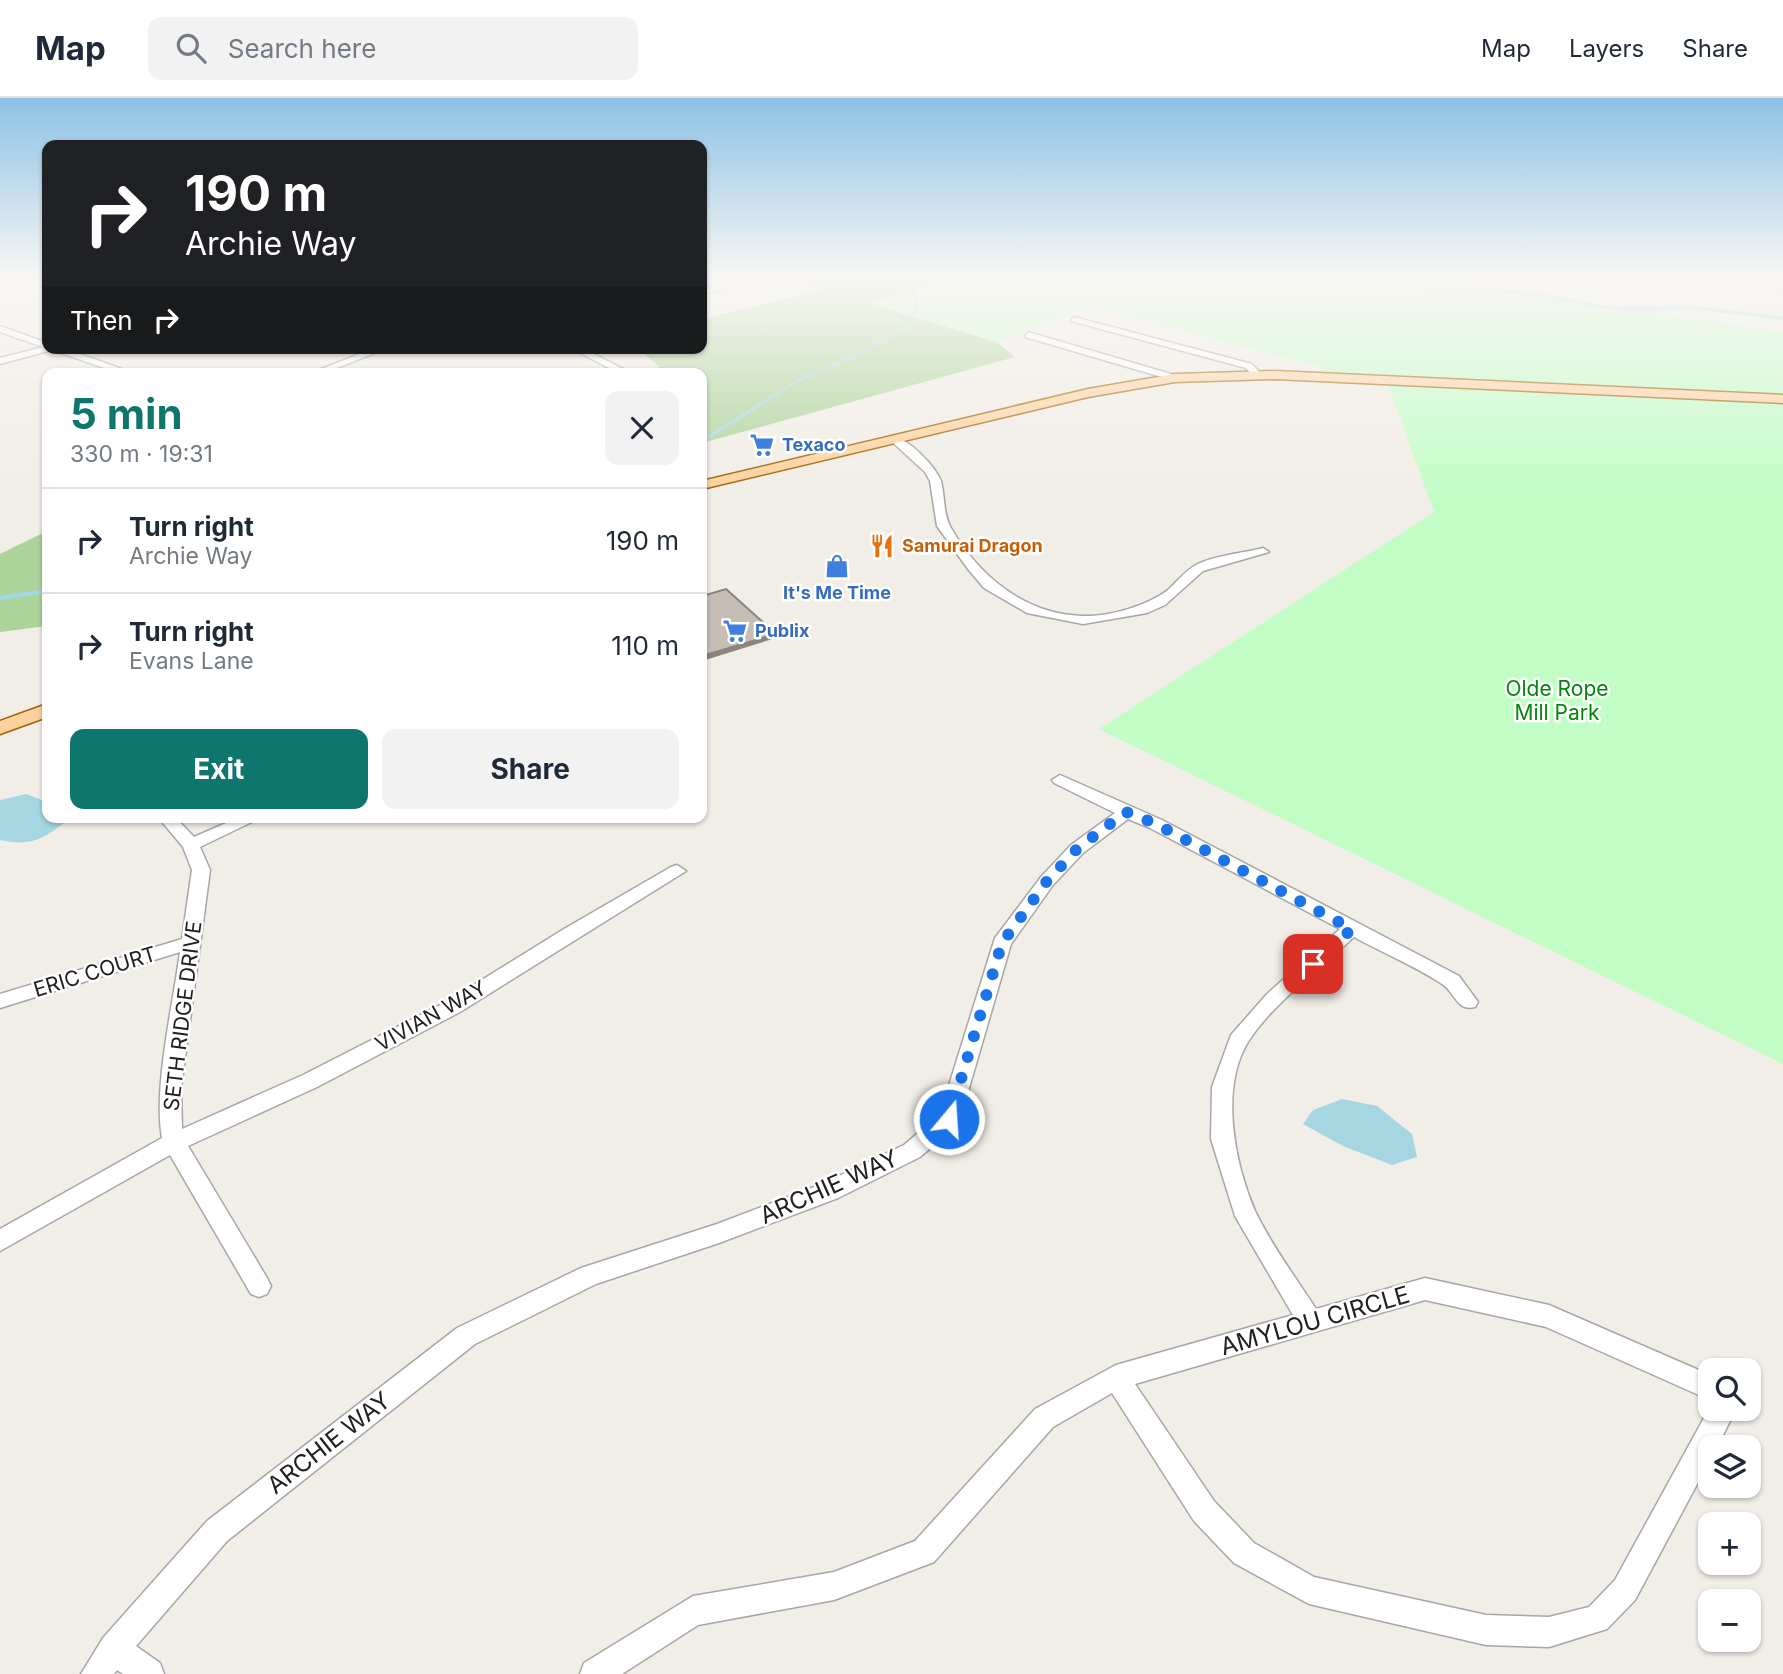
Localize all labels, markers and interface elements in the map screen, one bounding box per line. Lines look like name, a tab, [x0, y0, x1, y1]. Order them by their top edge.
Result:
search box	[148, 17, 638, 80]
text: Map	[35, 28, 106, 68]
icon: search	[172, 29, 210, 67]
text: Search here	[228, 33, 376, 64]
text: Map	[1481, 34, 1531, 63]
text: Layers	[1569, 34, 1644, 63]
text: Share	[1682, 34, 1748, 63]
text: 190 m	[185, 164, 327, 223]
icon: right	[70, 168, 161, 259]
text: Archie Way	[185, 224, 357, 263]
icon: right	[147, 301, 185, 339]
text: Then	[70, 305, 133, 336]
text: 5 min	[70, 388, 183, 439]
button: close	[605, 391, 679, 465]
supermarket icon: Texaco	[748, 431, 776, 459]
place label: Texaco	[782, 434, 845, 455]
text: 330 m · 19:31	[70, 440, 213, 468]
text: Turn right	[129, 511, 254, 542]
icon: right	[70, 522, 108, 560]
text: 190 m	[606, 525, 679, 556]
restaurant icon: Samurai Dragon	[868, 532, 896, 560]
place label: Samurai Dragon	[902, 535, 1043, 556]
text: Archie Way	[129, 542, 252, 570]
shop icon: It's Me Time	[823, 552, 851, 580]
place label: It's Me Time	[783, 582, 891, 603]
text: Turn right	[129, 616, 254, 647]
supermarket icon: Publix	[721, 617, 749, 645]
place label: Publix	[755, 620, 810, 641]
icon: right	[70, 627, 108, 665]
text: 110 m	[611, 630, 679, 661]
text: Evans Lane	[129, 647, 254, 675]
park label: Olde Rope Mill Park	[1505, 676, 1609, 725]
button: Exit	[70, 729, 368, 809]
button: Share	[382, 729, 679, 809]
street label: SETH RIDGE DRIVE	[158, 920, 207, 1112]
pin	[1283, 934, 1343, 994]
street label: ERIC COURT	[30, 941, 159, 1002]
icon: arrive	[1294, 945, 1332, 983]
street label: VIVIAN WAY	[371, 975, 491, 1056]
position arrow	[912, 1082, 986, 1156]
street label: ARCHIE WAY	[755, 1143, 902, 1230]
street label: AMYLOU CIRCLE	[1217, 1280, 1413, 1361]
map controls	[1698, 1358, 1761, 1652]
button: search	[1698, 1358, 1761, 1421]
street label: ARCHIE WAY	[261, 1386, 396, 1500]
button: layers	[1698, 1435, 1761, 1498]
button: +	[1698, 1512, 1761, 1575]
button: −	[1698, 1589, 1761, 1652]

